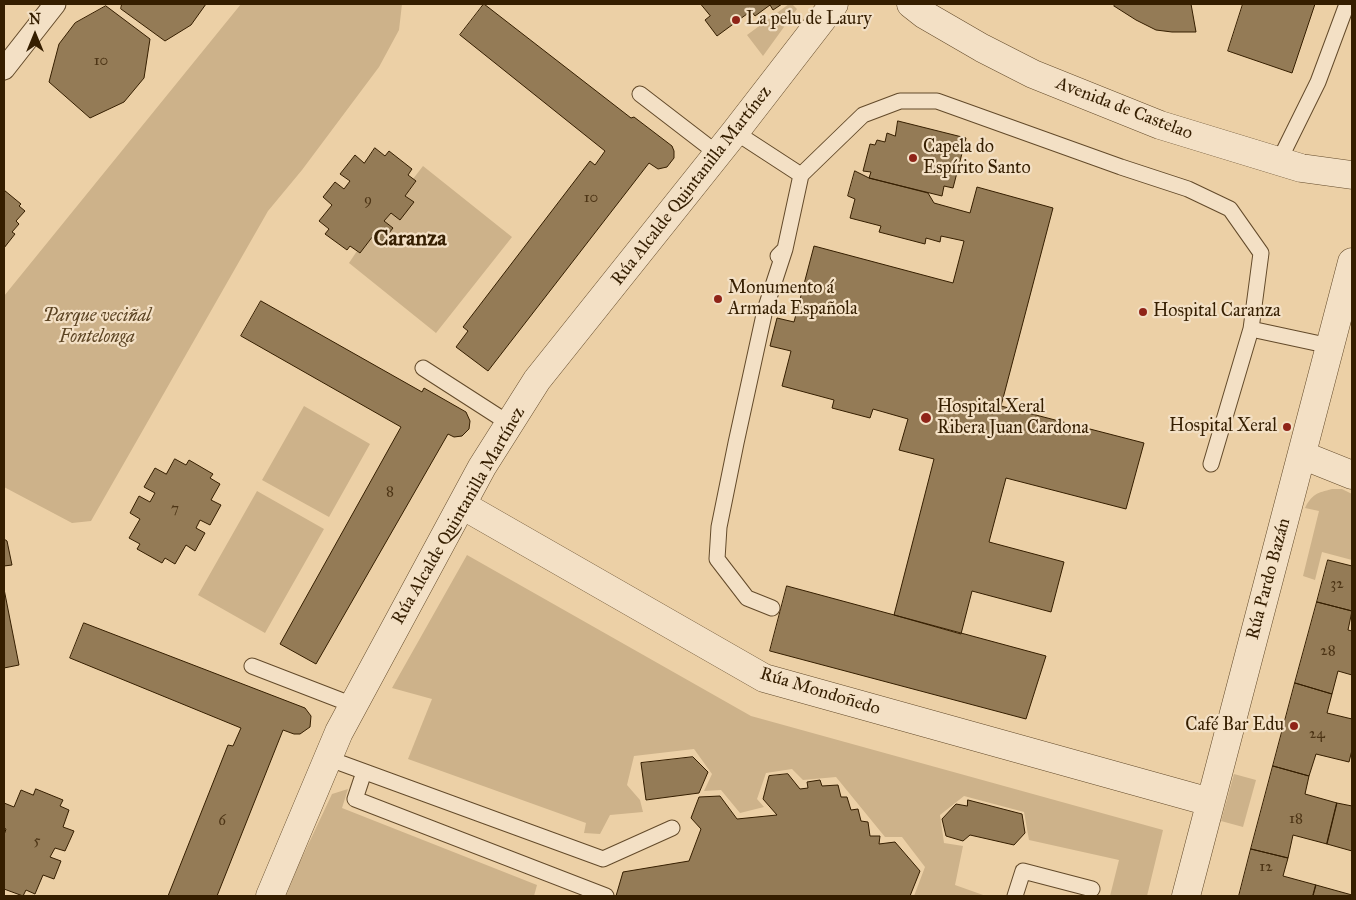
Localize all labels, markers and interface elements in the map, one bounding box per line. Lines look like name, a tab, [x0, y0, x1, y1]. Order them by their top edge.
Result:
place label: La pelu de Laury	[746, 9, 872, 31]
north arrow	[10, 10, 60, 60]
text: N	[29, 11, 41, 28]
marker: La pelu de Laury	[730, 14, 742, 26]
house number: 10	[94, 52, 108, 70]
street label: Avenida de Castelao	[1053, 73, 1195, 145]
street label: Rúa Alcalde Quintanilla Martínez	[607, 82, 777, 290]
place label: Capela do Espírito Santo	[923, 137, 1031, 180]
marker: Capela do Espírito Santo	[907, 152, 919, 164]
house number: 10	[584, 189, 598, 207]
house number: 9	[364, 191, 372, 209]
district label: Caranza	[373, 227, 447, 253]
place label: Monumento á Armada Española	[728, 278, 858, 320]
marker: Monumento á Armada Española	[712, 293, 724, 305]
place label: Hospital Caranza	[1153, 301, 1281, 323]
park label: Parque veciñal Fontelonga	[43, 306, 151, 348]
marker: Hospital Caranza	[1137, 306, 1149, 318]
place label: Hospital Xeral Ribera Juan Cardona	[937, 397, 1089, 439]
street label: Rúa Alcalde Quintanilla Martínez	[388, 403, 530, 629]
marker: Hospital Xeral Ribera Juan Cardona	[919, 411, 933, 425]
place label: Hospital Xeral	[1169, 416, 1277, 438]
marker: Hospital Xeral	[1281, 421, 1293, 433]
house number: 8	[386, 483, 394, 501]
house number: 7	[171, 500, 179, 518]
street label: Rúa Pardo Bazán	[1242, 516, 1296, 642]
house number: 32	[1330, 575, 1344, 593]
house number: 28	[1320, 642, 1336, 660]
street label: Rúa Mondoñedo	[757, 663, 883, 721]
place label: Café Bar Edu	[1185, 715, 1284, 737]
marker: Café Bar Edu	[1288, 720, 1300, 732]
house number: 24	[1309, 725, 1325, 743]
house number: 18	[1289, 810, 1303, 828]
house number: 6	[218, 812, 226, 830]
house number: 5	[34, 832, 40, 850]
house number: 12	[1259, 858, 1273, 876]

